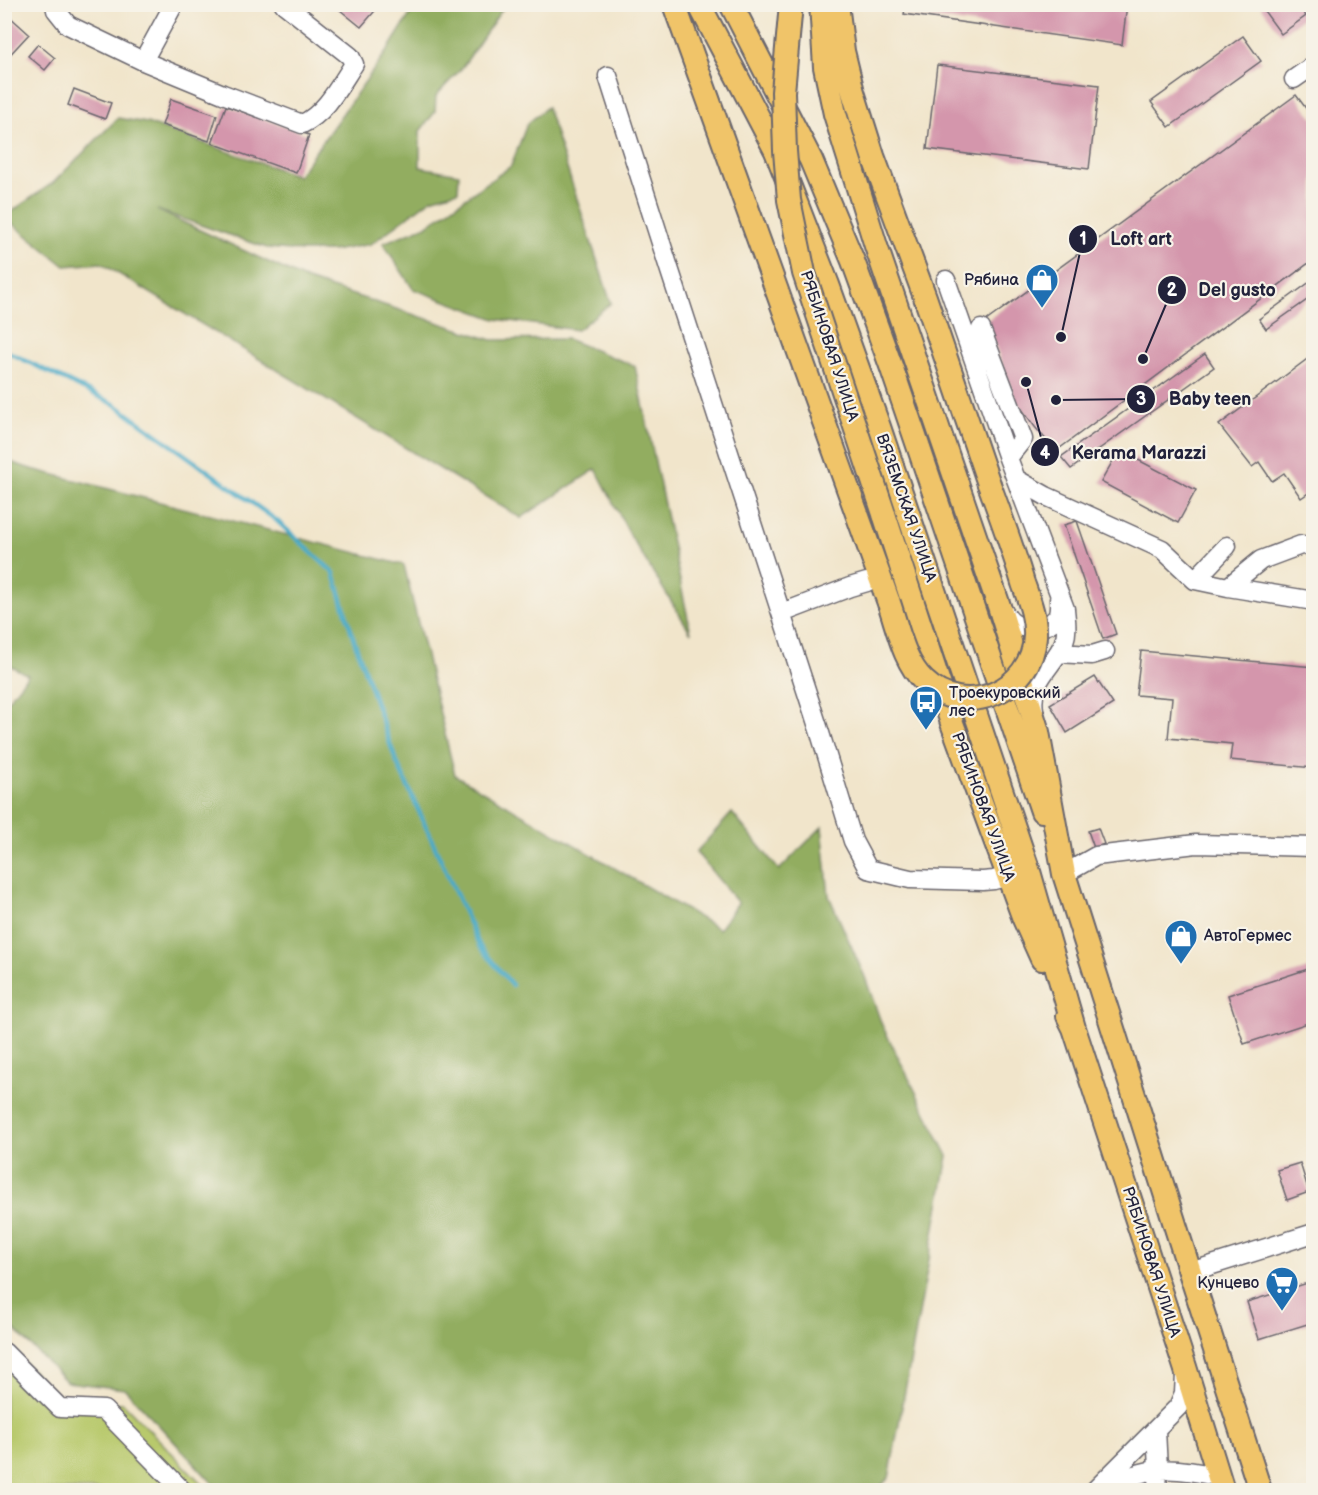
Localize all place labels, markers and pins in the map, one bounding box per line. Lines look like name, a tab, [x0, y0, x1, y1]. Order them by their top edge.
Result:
callout: Loft art	[1068, 221, 1184, 257]
shop icon: Рябина	[1024, 262, 1060, 309]
place label: Рябина	[964, 271, 1020, 290]
callout: Del gusto	[1157, 272, 1288, 308]
callout: Baby teen	[1126, 381, 1263, 417]
callout: Kerama Marazzi	[1030, 434, 1218, 470]
bus stop icon: Троекуровский лес	[908, 684, 944, 731]
place label: Троекуровский лес	[949, 684, 1061, 721]
shop icon: АвтоГермес	[1163, 918, 1199, 965]
place label: АвтоГермес	[1203, 927, 1292, 946]
supermarket icon: Кунцево	[1264, 1265, 1300, 1312]
place label: Кунцево	[1197, 1274, 1259, 1293]

